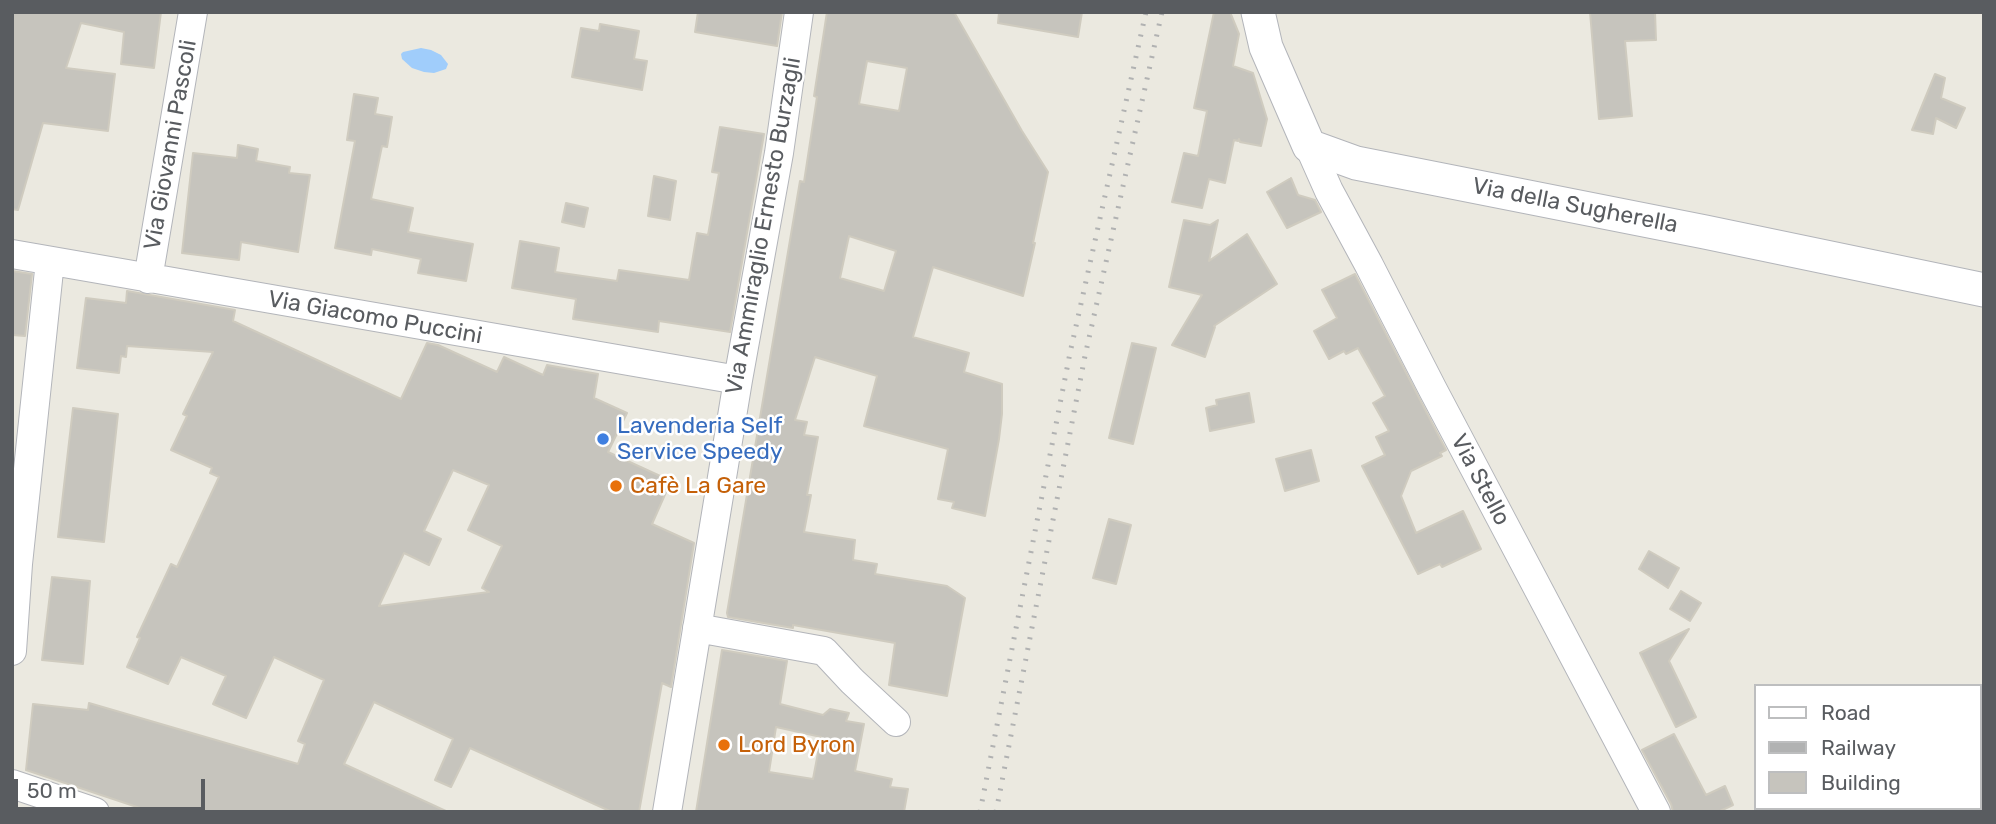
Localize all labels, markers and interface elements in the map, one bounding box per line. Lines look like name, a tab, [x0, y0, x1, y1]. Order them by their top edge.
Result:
street label: Via Giovanni Pascoli	[139, 38, 203, 252]
street label: Via Ammiraglio Ernesto Burzagli	[721, 55, 807, 397]
street label: Via della Sugherella	[1470, 173, 1680, 239]
street label: Via Giacomo Puccini	[266, 286, 484, 350]
place label: Lavenderia Self Service Speedy	[617, 412, 783, 466]
street label: Via Stello	[1444, 430, 1516, 530]
marker: Lavenderia Self Service Speedy	[595, 431, 611, 447]
place label: Cafè La Gare	[630, 472, 766, 500]
marker: Cafè La Gare	[608, 478, 624, 494]
legend	[1755, 684, 1982, 810]
text: Road	[1821, 700, 1871, 725]
place label: Lord Byron	[738, 731, 855, 759]
text: Railway	[1821, 735, 1896, 760]
marker: Lord Byron	[716, 737, 732, 753]
scale bar	[18, 764, 208, 808]
text: Building	[1821, 770, 1901, 795]
text: 50 m	[27, 778, 77, 803]

